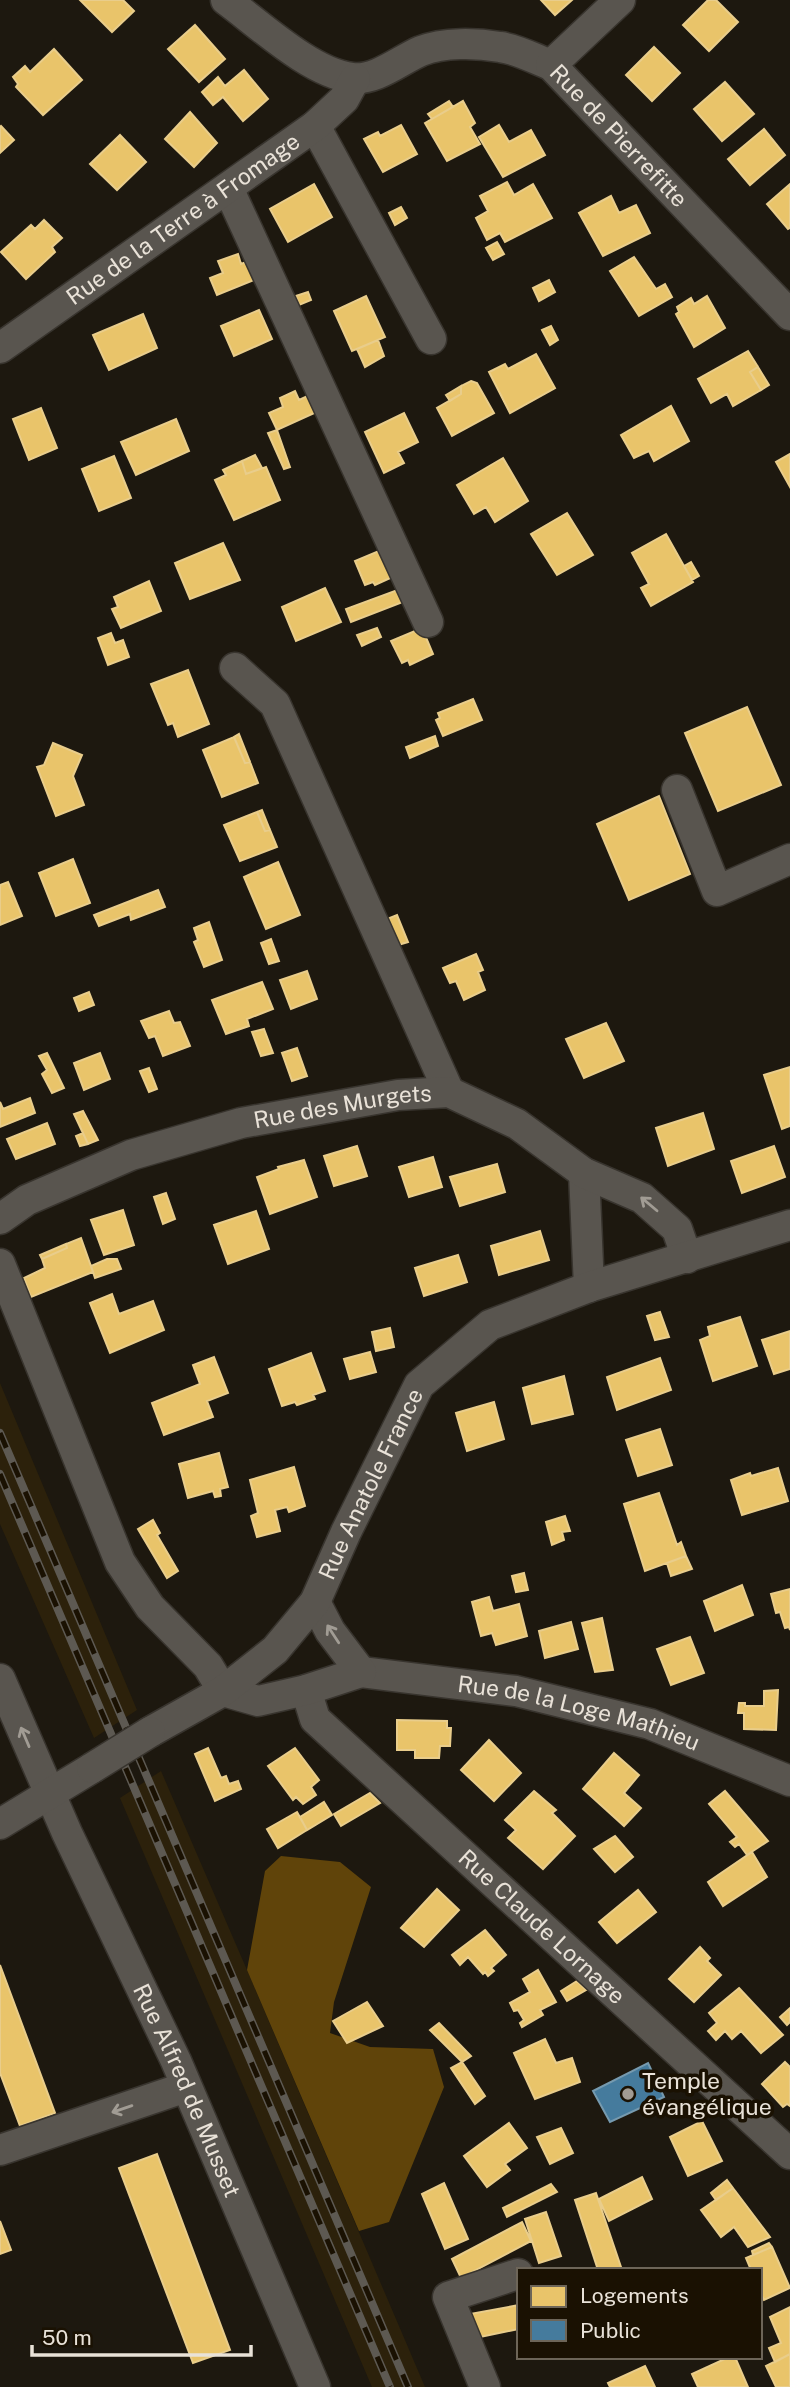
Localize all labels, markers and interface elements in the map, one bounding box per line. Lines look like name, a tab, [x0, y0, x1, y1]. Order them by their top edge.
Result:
street label: Rue de Pierrefitte	[545, 59, 693, 212]
street label: Rue de la Terre à Fromage	[61, 127, 305, 310]
street label: Rue des Murgets	[251, 1079, 432, 1134]
one-way arrow	[640, 1196, 658, 1212]
street label: Rue Anatole France	[313, 1384, 428, 1584]
one-way arrow	[326, 1624, 340, 1644]
street label: Rue de la Loge Mathieu	[456, 1670, 704, 1756]
one-way arrow	[18, 1727, 31, 1749]
street label: Rue Claude Lornage	[453, 1843, 631, 2009]
street label: Rue Alfred de Musset	[128, 1979, 246, 2201]
place label: Temple évangélique	[642, 2067, 772, 2120]
marker: Temple évangélique	[620, 2086, 636, 2102]
one-way arrow	[111, 2104, 133, 2116]
legend	[517, 2268, 762, 2359]
text: Logements	[580, 2283, 689, 2308]
scale bar	[32, 2314, 250, 2358]
text: Public	[580, 2318, 641, 2343]
text: 50 m	[42, 2325, 92, 2350]

